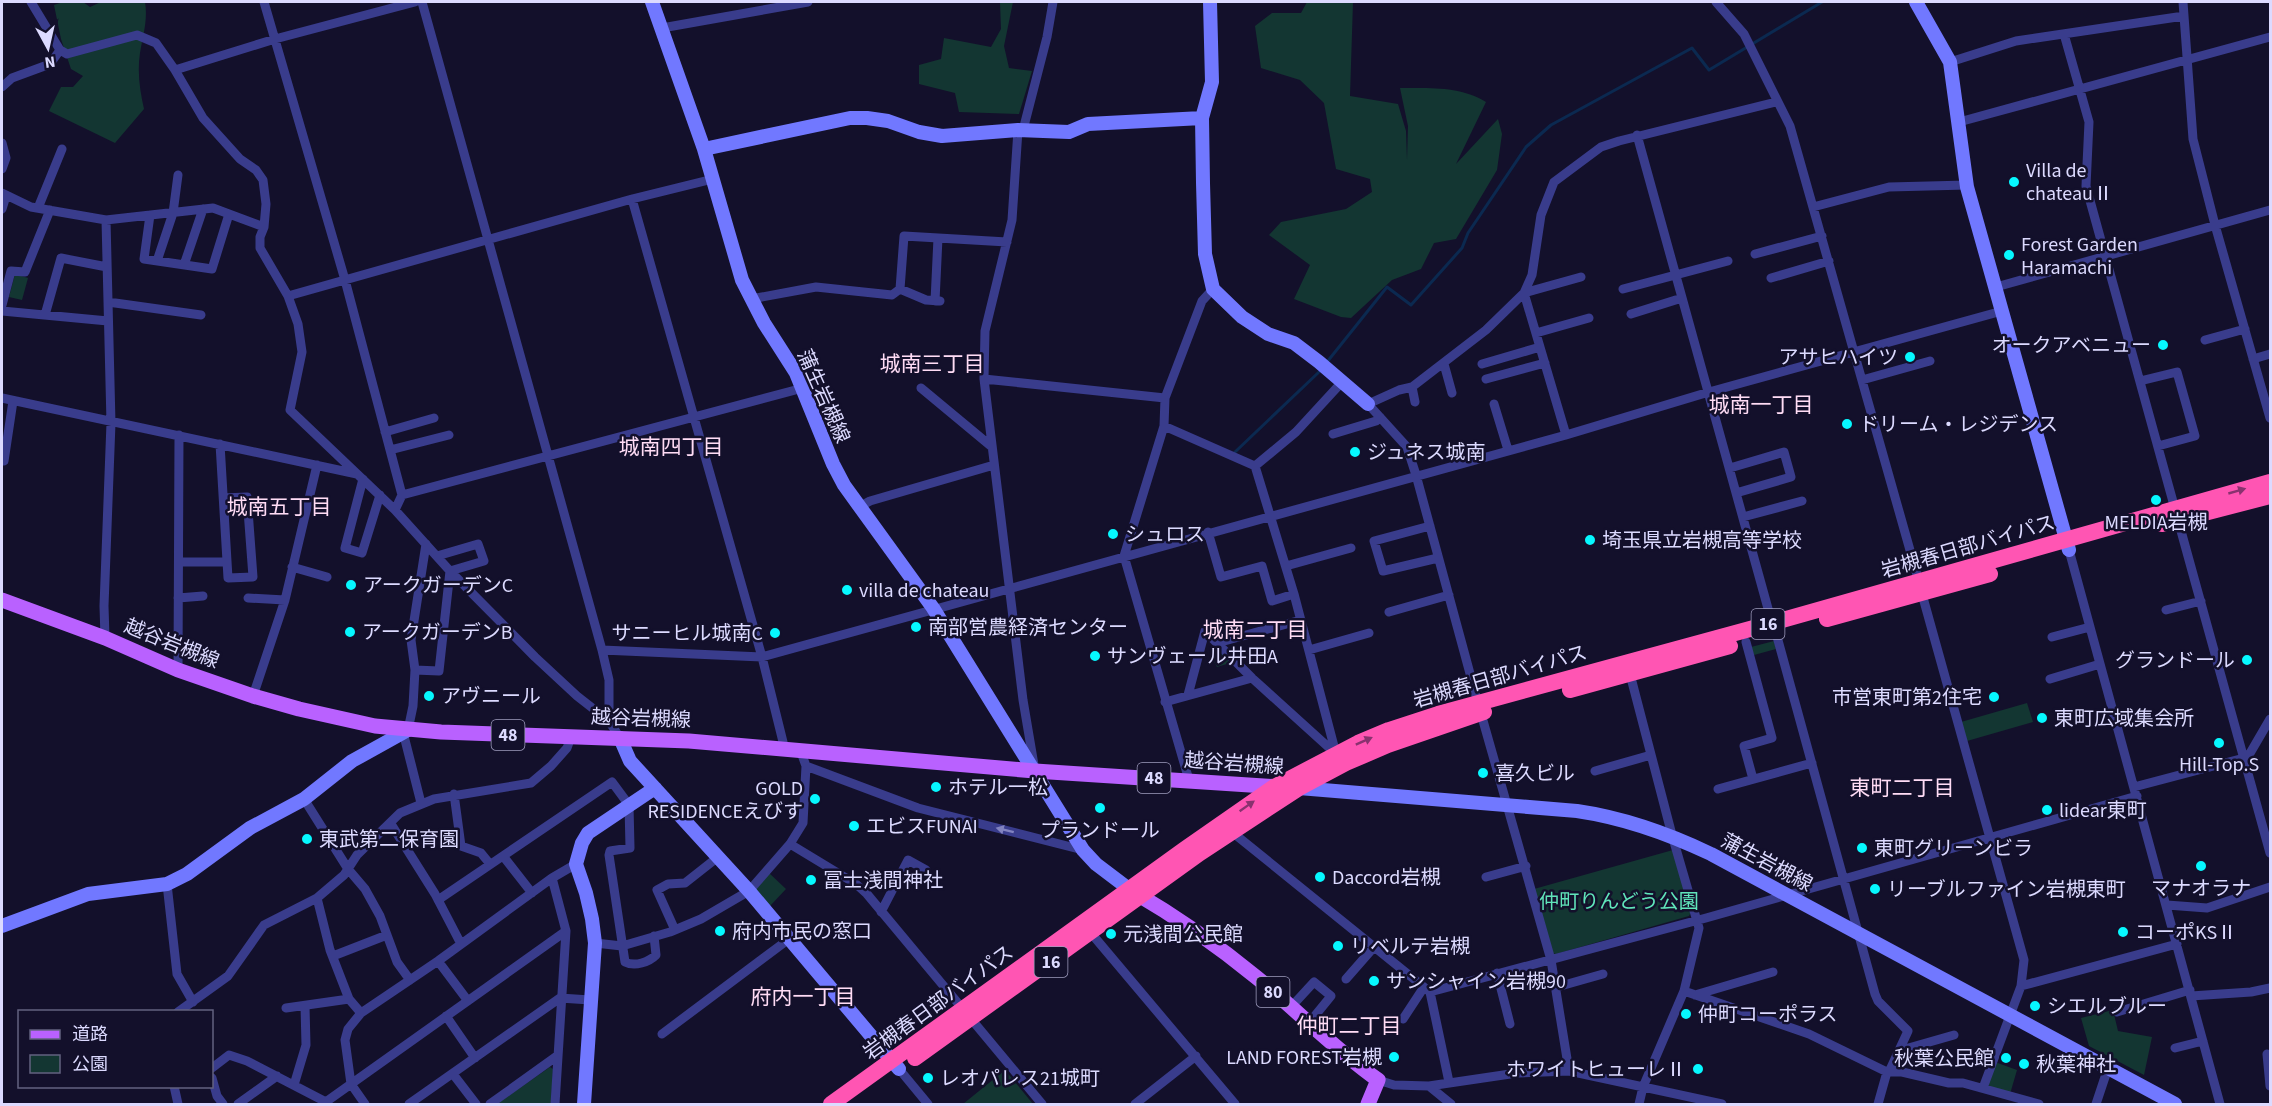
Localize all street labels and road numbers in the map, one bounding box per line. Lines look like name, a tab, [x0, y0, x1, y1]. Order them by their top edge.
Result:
street label: 蒲生岩槻線	[790, 345, 856, 448]
street label: 岩槻春日部バイパス	[1878, 509, 2058, 585]
road number: 16	[1752, 609, 1784, 639]
street label: 越谷岩槻線	[120, 612, 223, 676]
street label: 岩槻春日部バイパス	[1410, 639, 1590, 715]
street label: 越谷岩槻線	[591, 703, 691, 735]
road number: 48	[492, 720, 524, 750]
street label: 越谷岩槻線	[1183, 747, 1285, 781]
road number: 48	[1138, 763, 1170, 793]
street label: 蒲生岩槻線	[1716, 827, 1817, 899]
street label: 岩槻春日部バイパス	[858, 939, 1019, 1067]
road number: 16	[1034, 947, 1068, 977]
road number: 80	[1256, 977, 1290, 1007]

